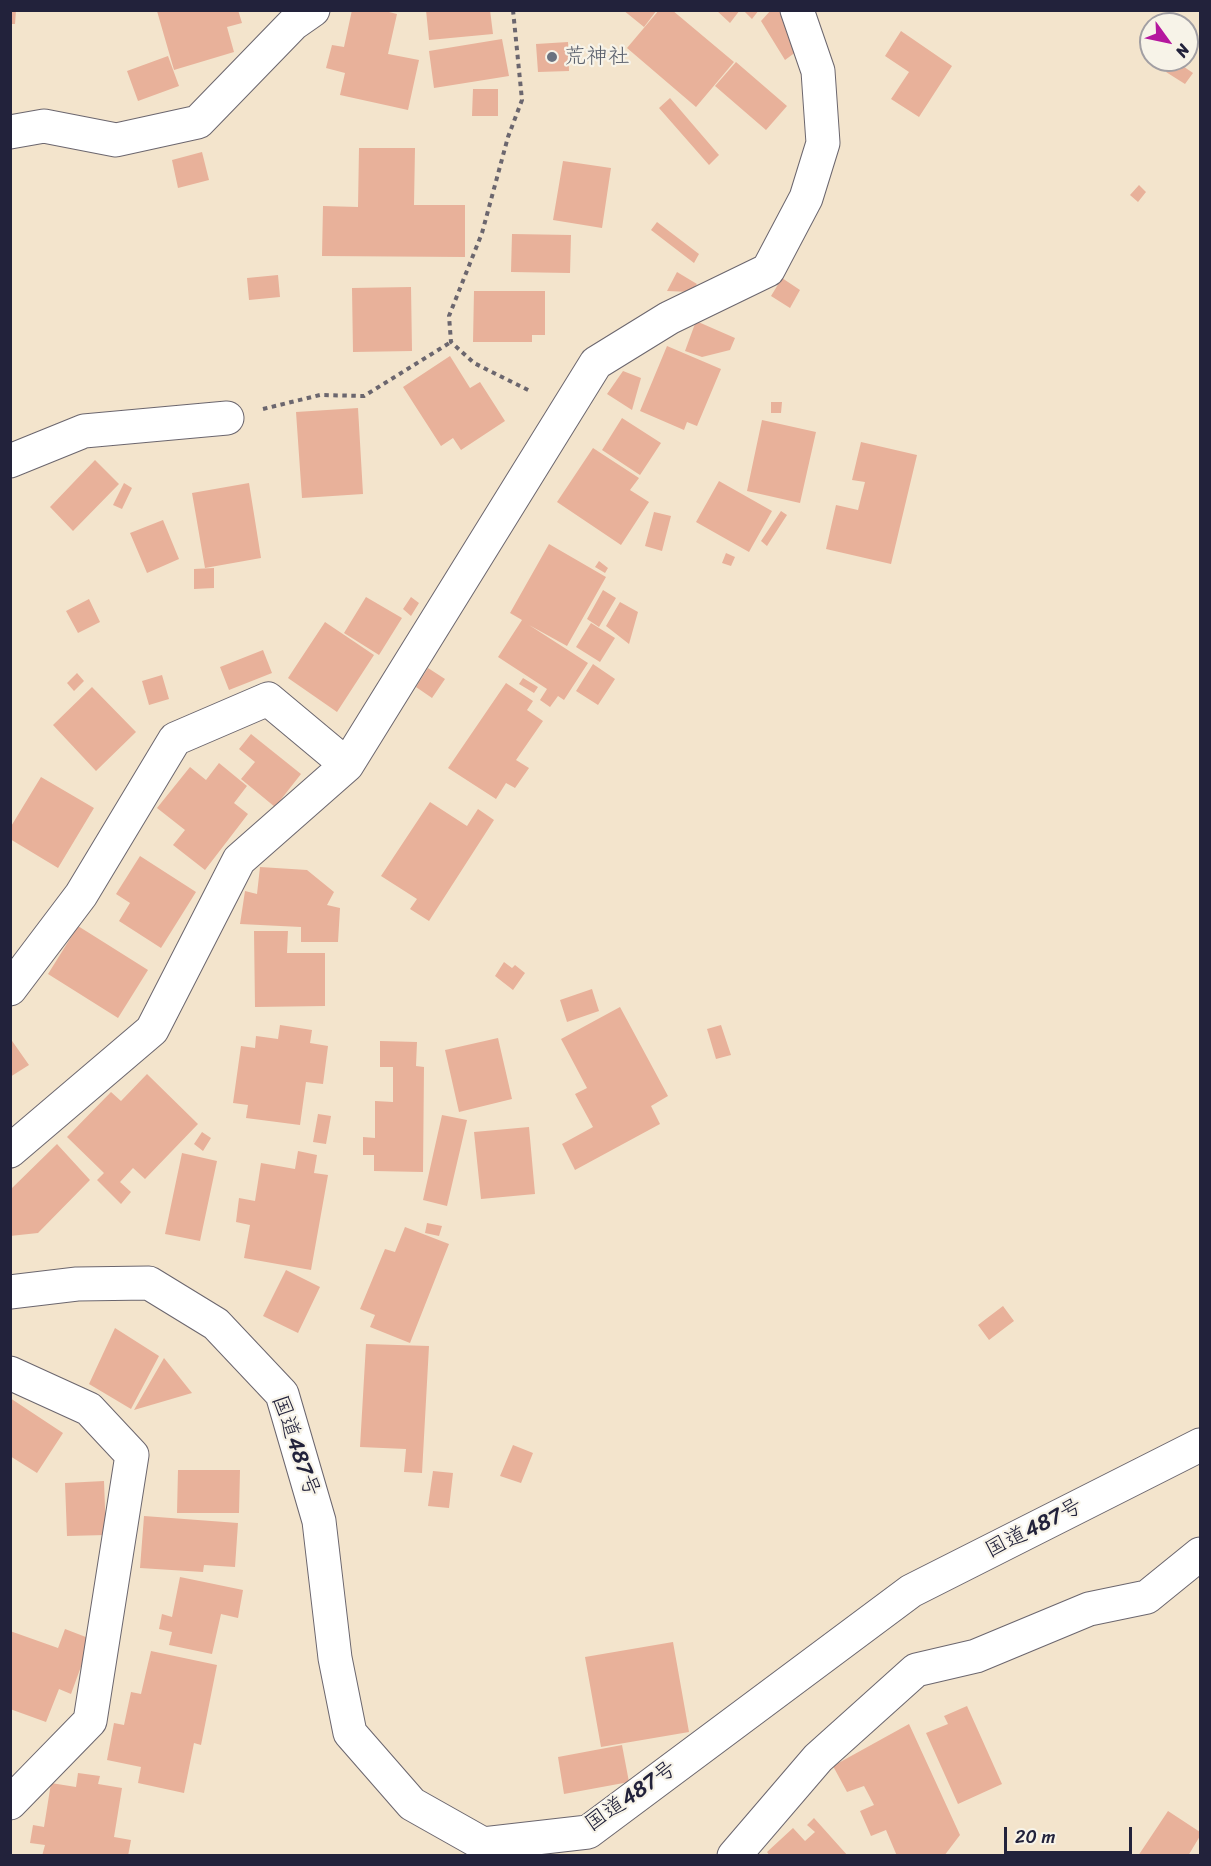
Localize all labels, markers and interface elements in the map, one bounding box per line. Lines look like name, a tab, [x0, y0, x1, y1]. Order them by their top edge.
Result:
north arrow	[1139, 12, 1199, 72]
text: N	[1168, 38, 1198, 64]
place label: 荒神社	[564, 44, 630, 70]
marker: 荒神社	[545, 50, 559, 64]
street label: 国道487号	[265, 1392, 325, 1500]
street label: 国道487号	[981, 1493, 1087, 1565]
street label: 国道487号	[580, 1756, 682, 1838]
scale bar	[1007, 1815, 1134, 1853]
text: 20 m	[1015, 1821, 1055, 1853]

